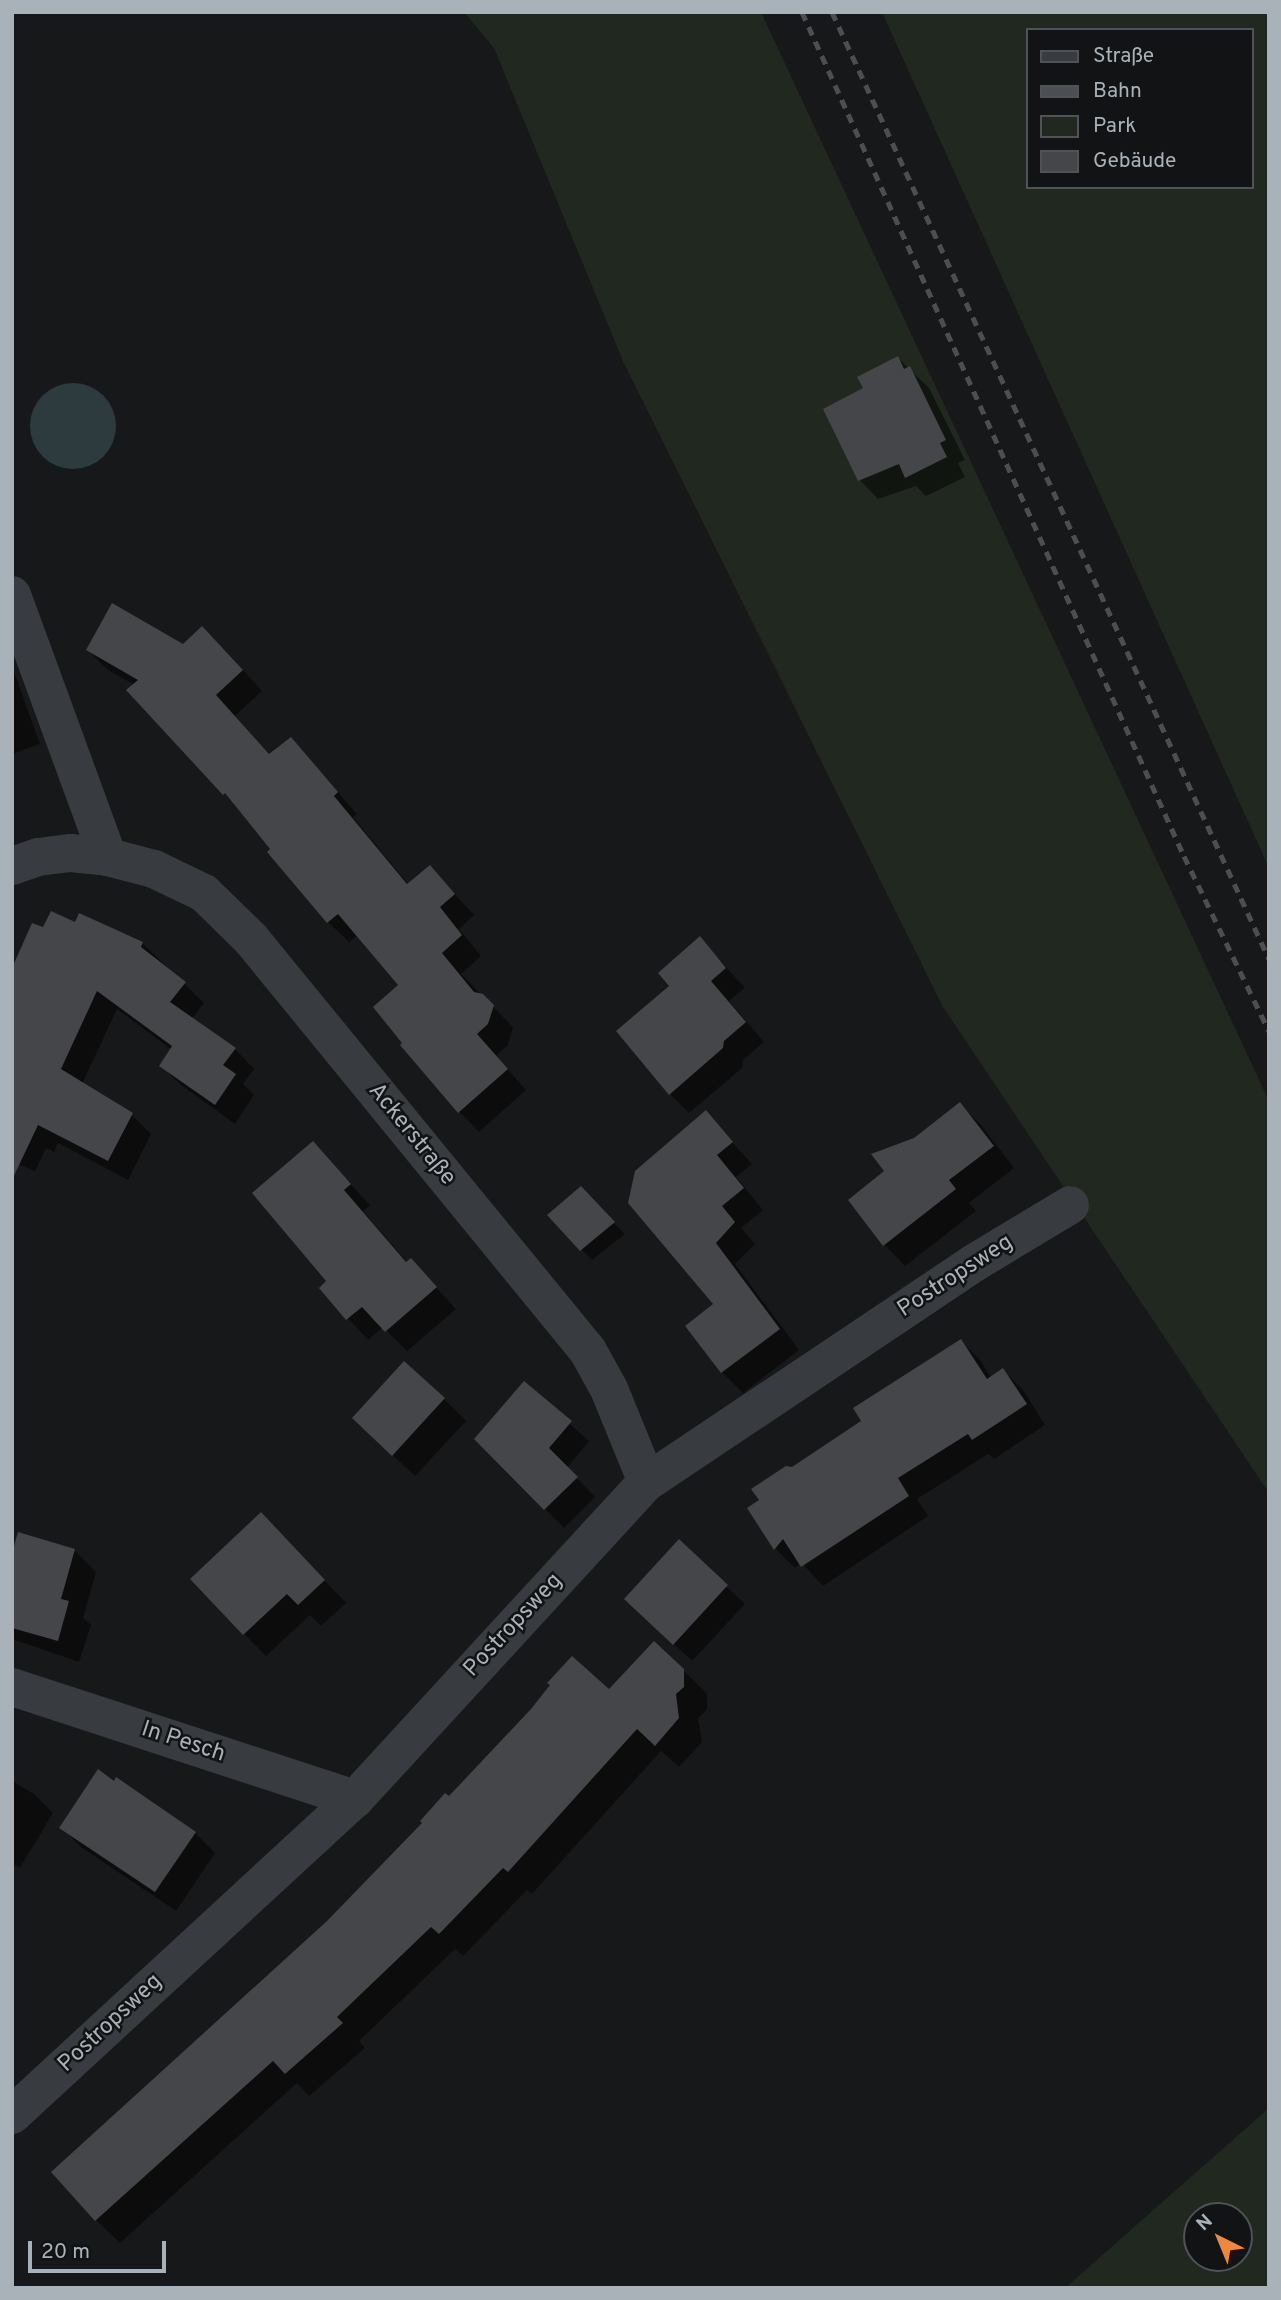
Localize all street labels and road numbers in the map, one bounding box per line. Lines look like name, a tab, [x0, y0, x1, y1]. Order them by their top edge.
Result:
street label: Ackerstraße	[361, 1078, 461, 1192]
street label: Postropsweg	[893, 1230, 1019, 1324]
street label: Postropsweg	[459, 1568, 569, 1684]
street label: In Pesch	[138, 1717, 228, 1769]
street label: Postropsweg	[53, 1969, 169, 2079]

